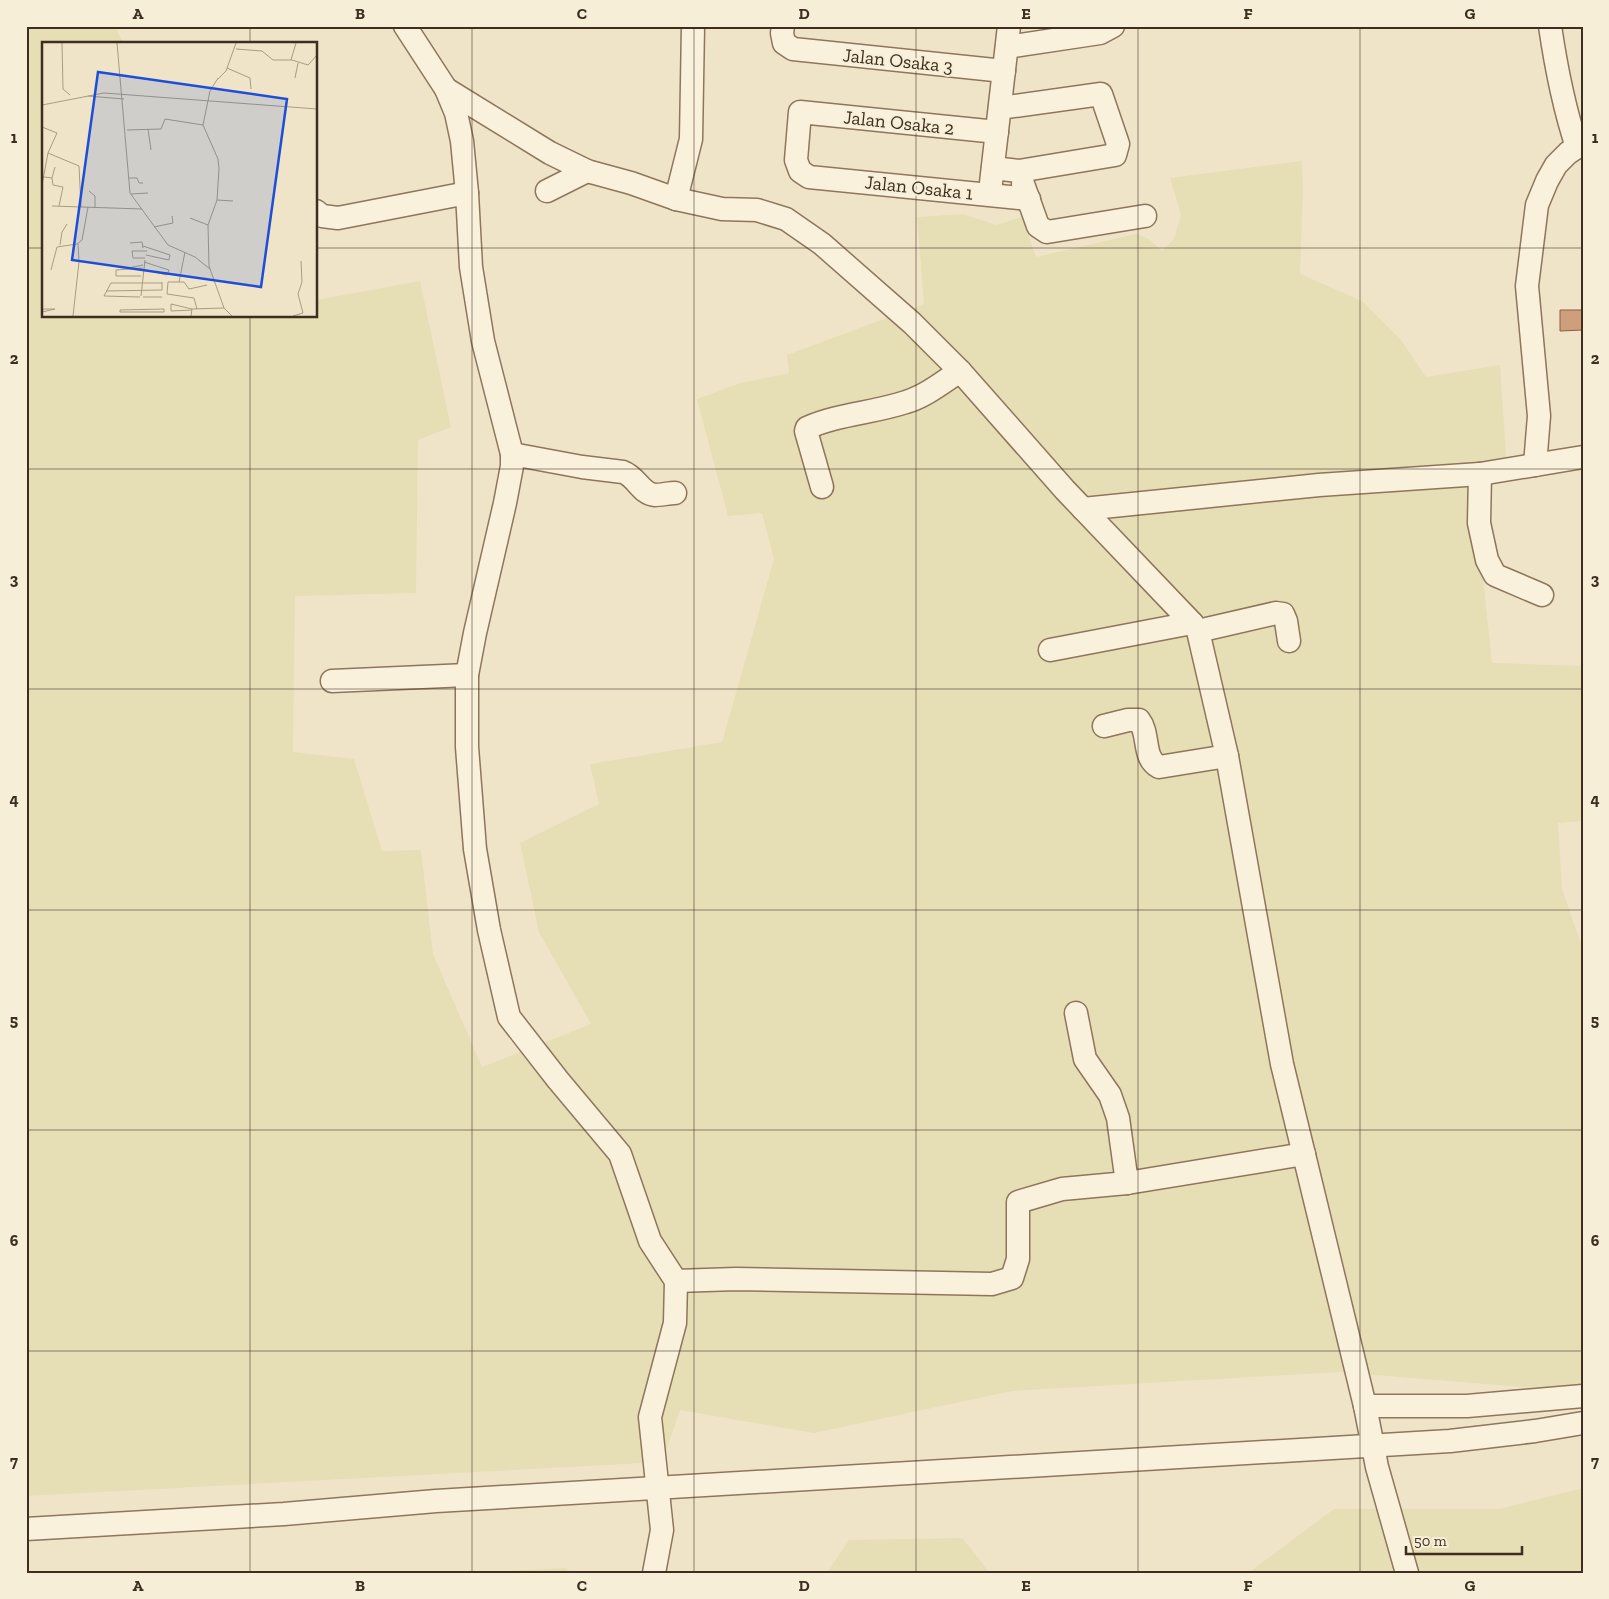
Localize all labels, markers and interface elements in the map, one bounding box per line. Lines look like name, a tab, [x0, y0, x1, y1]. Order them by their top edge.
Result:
text: A	[133, 4, 144, 23]
text: B	[355, 4, 365, 23]
text: C	[577, 4, 587, 23]
text: D	[798, 4, 810, 23]
text: E	[1021, 4, 1031, 23]
text: F	[1243, 4, 1253, 23]
text: G	[1465, 4, 1476, 23]
inset map	[42, 42, 318, 318]
street label: Jalan Osaka 3	[842, 43, 954, 78]
street label: Jalan Osaka 2	[842, 105, 955, 140]
text: 1	[11, 128, 18, 147]
text: 1	[1592, 128, 1599, 147]
street label: Jalan Osaka 1	[864, 170, 974, 205]
text: 2	[10, 349, 19, 368]
text: 2	[1591, 349, 1600, 368]
text: 3	[10, 570, 19, 589]
text: 3	[1591, 570, 1600, 589]
text: 4	[9, 790, 19, 809]
text: 4	[1590, 790, 1600, 809]
text: 5	[10, 1011, 18, 1030]
text: 5	[1591, 1011, 1599, 1030]
text: 6	[10, 1231, 19, 1250]
text: 6	[1591, 1231, 1600, 1250]
text: 7	[10, 1452, 18, 1471]
text: 7	[1591, 1452, 1599, 1471]
scale bar	[1406, 1524, 1523, 1556]
text: 50 m	[1414, 1532, 1447, 1550]
text: A	[133, 1576, 144, 1595]
text: B	[355, 1576, 365, 1595]
text: C	[577, 1576, 587, 1595]
text: D	[798, 1576, 810, 1595]
text: E	[1021, 1576, 1031, 1595]
text: F	[1243, 1576, 1253, 1595]
text: G	[1465, 1576, 1476, 1595]

